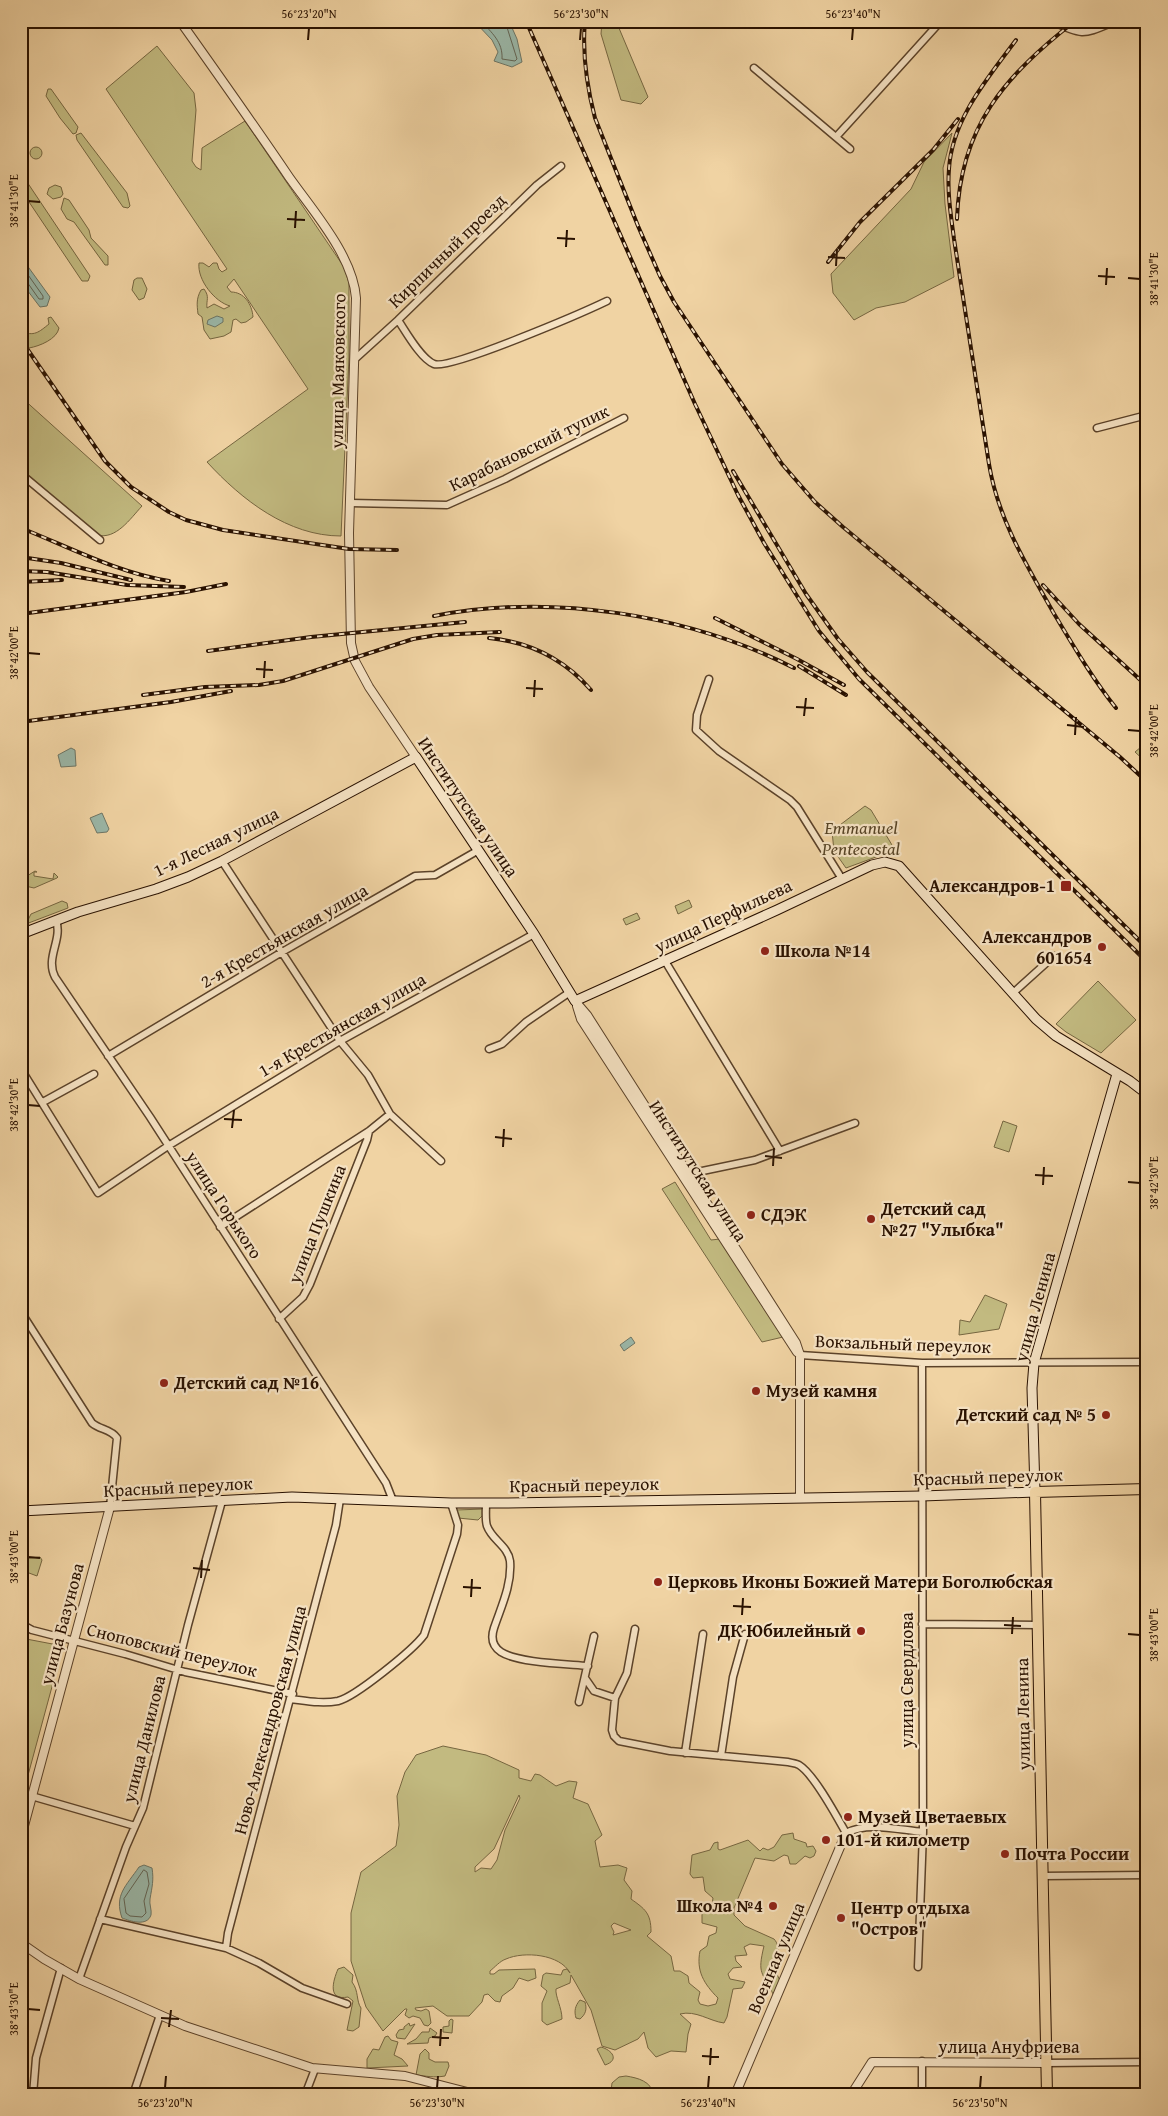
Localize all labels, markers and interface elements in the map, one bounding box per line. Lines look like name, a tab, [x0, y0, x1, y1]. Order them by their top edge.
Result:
text: 56°23'20"N	[281, 5, 337, 22]
text: 56°23'30"N	[553, 5, 609, 22]
text: 56°23'40"N	[825, 5, 881, 22]
text: 38°41'30"E	[5, 174, 22, 228]
street label: Кирпичный проезд	[382, 187, 512, 314]
text: 38°41'30"E	[1145, 252, 1162, 306]
street label: улица Маяковского	[323, 293, 352, 450]
street label: Карабановский тупик	[444, 397, 614, 498]
text: 38°42'00"E	[5, 626, 22, 680]
text: 38°42'00"E	[1145, 704, 1162, 758]
street label: Институтская улица	[411, 731, 526, 883]
street label: 1-я Лесная улица	[149, 799, 283, 884]
park label: Emmanuel Pentecostal	[821, 814, 901, 862]
street label: улица Перфильева	[649, 872, 797, 960]
place label: Александров-1	[929, 872, 1055, 899]
street label: 2-я Крестьянская улица	[195, 876, 373, 995]
marker: Александров-1	[1059, 879, 1073, 893]
place label: Александров 601654	[982, 923, 1092, 971]
place label: Школа №14	[775, 937, 871, 964]
marker: Александров 601654	[1096, 941, 1108, 953]
marker: Школа №14	[759, 945, 771, 957]
street label: 1-я Крестьянская улица	[253, 965, 431, 1084]
text: 38°42'30"E	[5, 1078, 22, 1132]
street label: Институтская улица	[642, 1095, 755, 1247]
street label: улица Горького	[179, 1145, 270, 1264]
text: 38°42'30"E	[1145, 1156, 1162, 1210]
street label: улица Пушкина	[280, 1160, 353, 1288]
place label: Детский сад №27 "Улыбка"	[880, 1195, 1004, 1243]
place label: СДЭК	[761, 1201, 807, 1228]
marker: СДЭК	[745, 1209, 757, 1221]
marker: Детский сад №27 "Улыбка"	[865, 1213, 877, 1225]
street label: улица Ленина	[1007, 1249, 1062, 1366]
street label: Вокзальный переулок	[815, 1327, 992, 1360]
place label: Детский сад №16	[173, 1369, 319, 1396]
marker: Детский сад №16	[158, 1377, 170, 1389]
place label: Музей камня	[766, 1377, 877, 1404]
marker: Музей камня	[750, 1385, 762, 1397]
place label: Детский сад № 5	[955, 1401, 1096, 1428]
marker: Детский сад № 5	[1100, 1409, 1112, 1421]
street label: Красный переулок	[913, 1460, 1064, 1493]
street label: Красный переулок	[103, 1469, 254, 1504]
street label: Красный переулок	[509, 1470, 660, 1499]
text: 38°43'00"E	[5, 1530, 22, 1584]
street label: улица Базунова	[32, 1559, 91, 1689]
place label: Церковь Иконы Божией Матери Боголюбская	[668, 1568, 1053, 1595]
marker: Церковь Иконы Божией Матери Боголюбская	[652, 1576, 664, 1588]
street label: Ново-Александровская улица	[226, 1602, 313, 1837]
text: 38°43'00"E	[1145, 1608, 1162, 1662]
street label: улица Свердлова	[893, 1612, 920, 1749]
street label: Сноповский переулок	[84, 1615, 261, 1684]
place label: ДК Юбилейный	[717, 1617, 851, 1644]
marker: ДК Юбилейный	[855, 1625, 867, 1637]
street label: улица Ленина	[1008, 1657, 1037, 1772]
street label: улица Данилова	[114, 1672, 172, 1806]
place label: Музей Цветаевых	[858, 1803, 1007, 1830]
marker: Музей Цветаевых	[842, 1811, 854, 1823]
place label: 101-й километр	[836, 1826, 970, 1853]
marker: 101-й километр	[820, 1834, 832, 1846]
place label: Почта России	[1015, 1840, 1129, 1867]
marker: Почта России	[999, 1848, 1011, 1860]
place label: Школа №4	[677, 1892, 763, 1919]
place label: Центр отдыха "Остров"	[851, 1894, 971, 1942]
street label: Военная улица	[740, 1897, 811, 2018]
marker: Школа №4	[767, 1900, 779, 1912]
marker: Центр отдыха "Остров"	[835, 1912, 847, 1924]
text: 38°43'30"E	[5, 1982, 22, 2036]
street label: улица Ануфриева	[937, 2033, 1080, 2060]
text: 56°23'20"N	[137, 2094, 193, 2111]
text: 56°23'30"N	[409, 2094, 465, 2111]
text: 56°23'40"N	[680, 2094, 736, 2111]
text: 56°23'50"N	[952, 2094, 1008, 2111]

